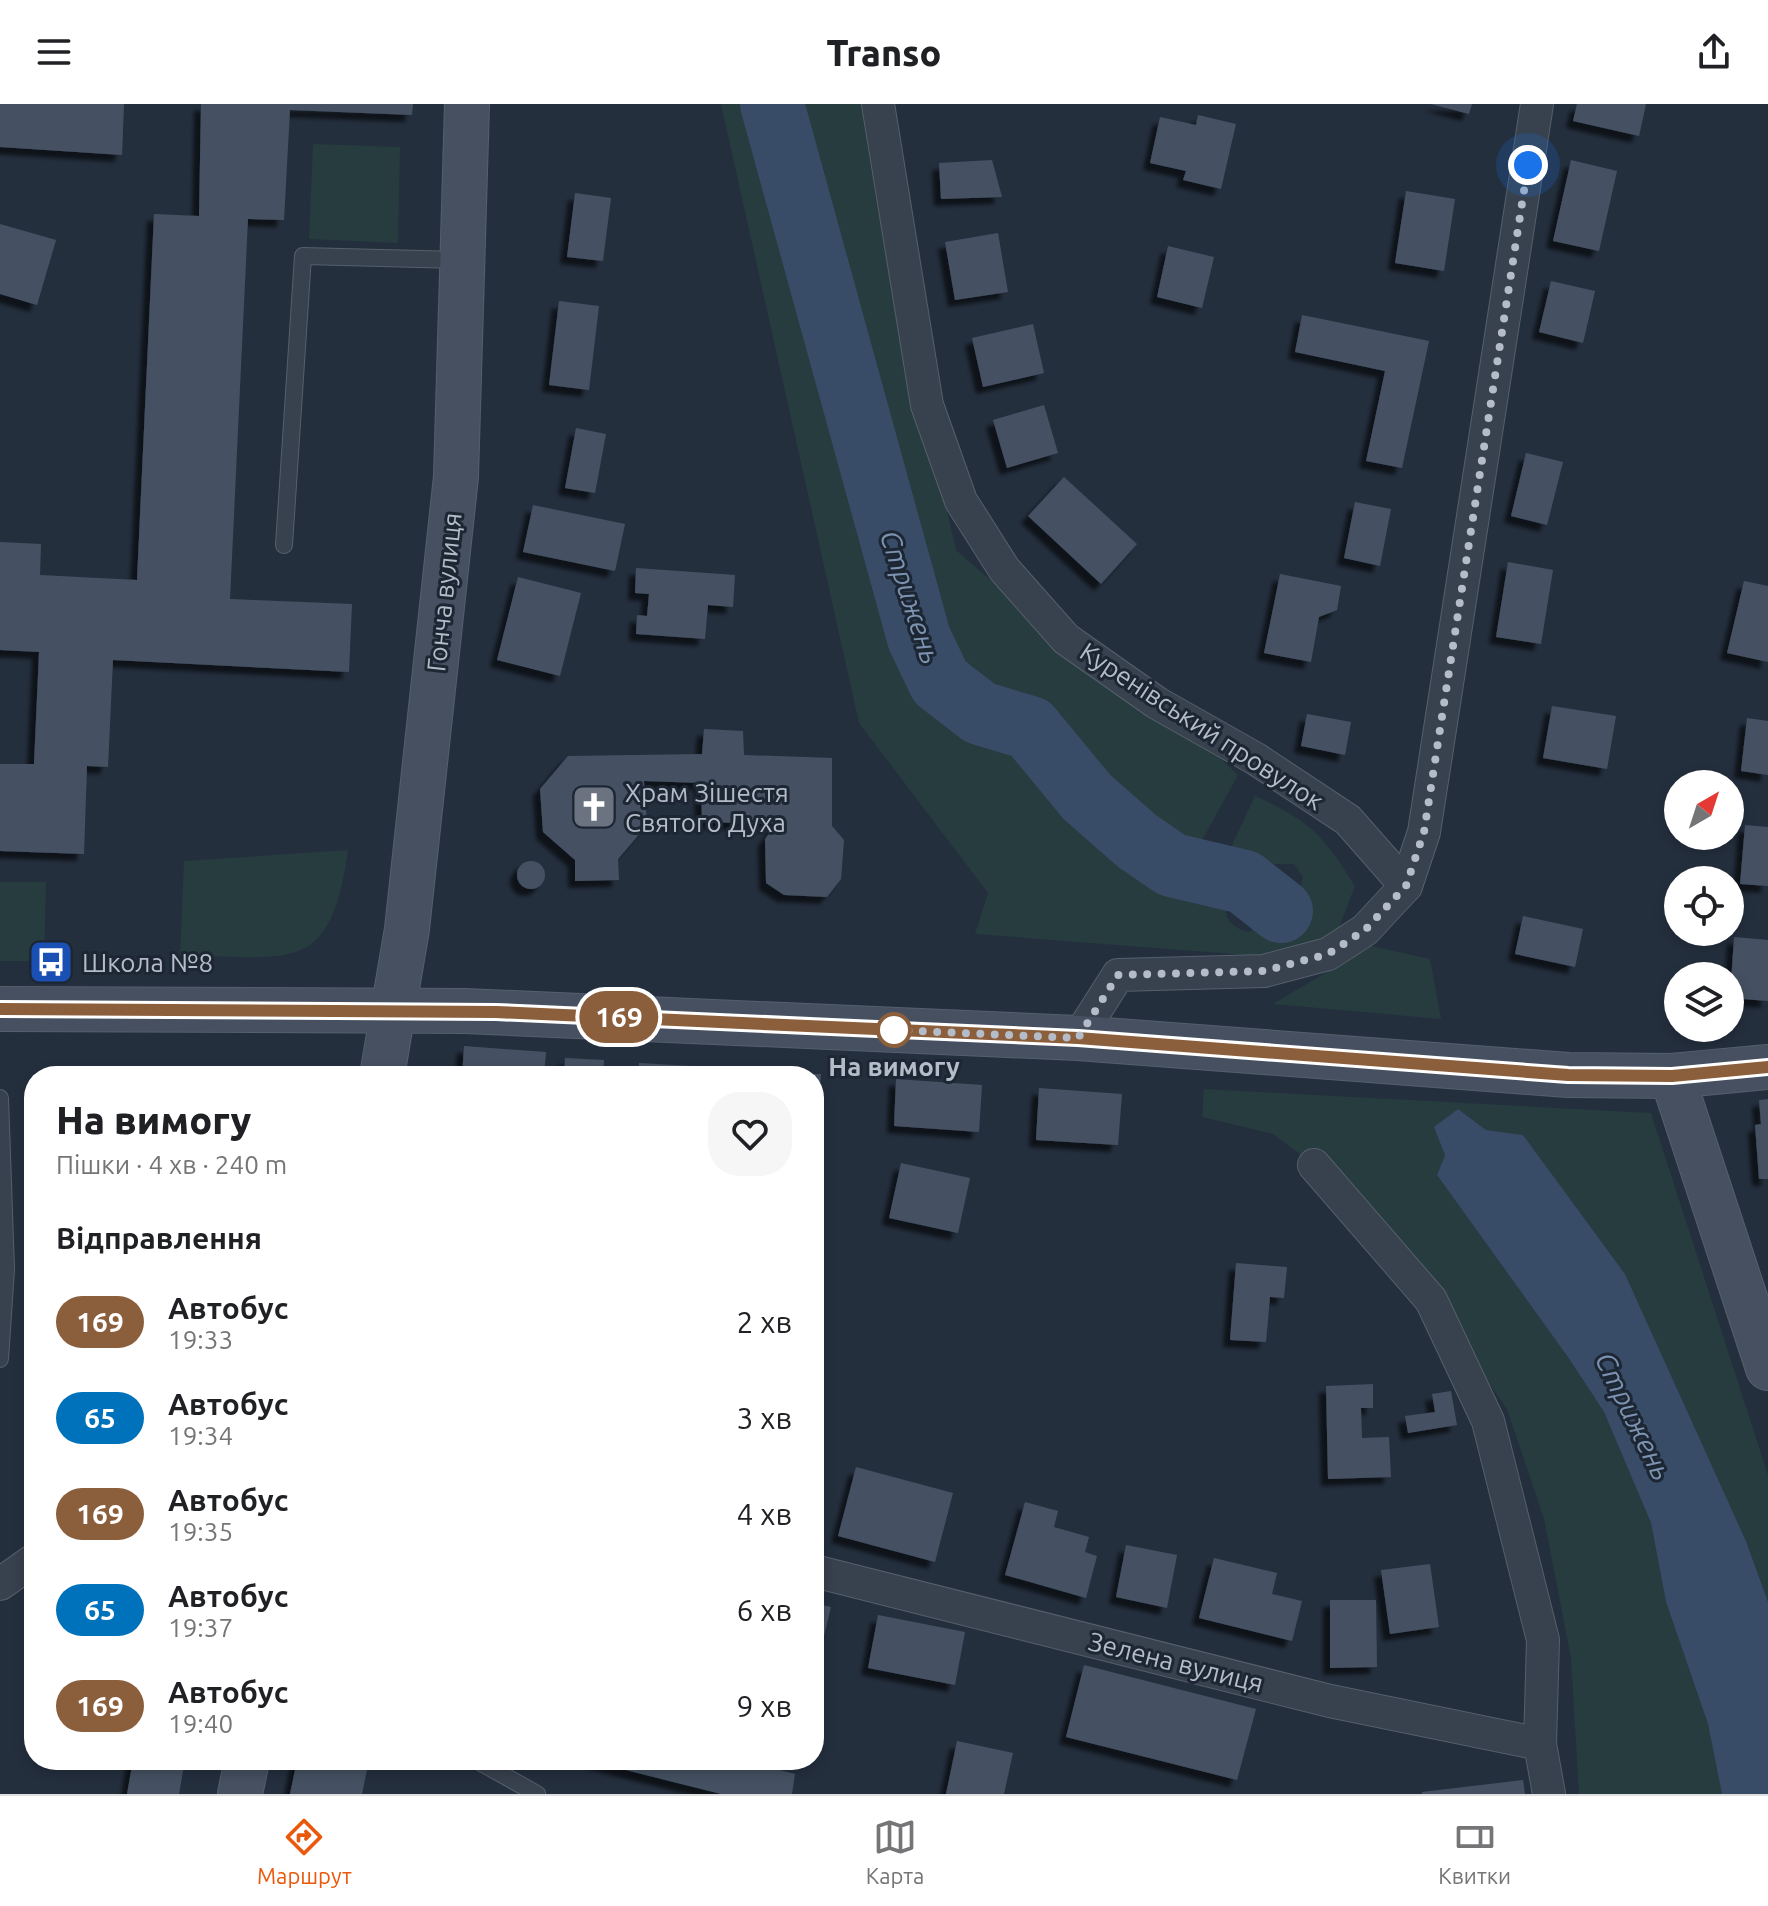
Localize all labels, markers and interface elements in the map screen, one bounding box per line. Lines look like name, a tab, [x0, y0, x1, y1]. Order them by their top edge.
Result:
icon: menu	[32, 30, 76, 74]
icon: share	[1692, 30, 1736, 74]
text: Transo	[827, 32, 941, 73]
your location	[1508, 145, 1548, 185]
street label: Гонча вулиця	[421, 511, 467, 673]
water label: Стрижень	[875, 526, 947, 668]
street label: Куренівський провулок	[1075, 636, 1329, 816]
north arrow	[1664, 770, 1744, 850]
map controls	[1664, 770, 1744, 1042]
place label: Храм Зішестя Святого Духа	[625, 778, 789, 837]
church icon: Храм Зішестя Святого Духа	[570, 783, 618, 831]
button: locate	[1664, 866, 1744, 946]
bus stop icon: Школа №8	[27, 938, 75, 986]
place label: Школа №8	[82, 948, 213, 977]
button: layers	[1664, 962, 1744, 1042]
line badge: 169	[573, 991, 665, 1043]
text: 169	[595, 1001, 643, 1032]
marker: На вимогу	[877, 1013, 911, 1047]
place label: На вимогу	[828, 1052, 960, 1081]
button: heart	[708, 1092, 792, 1176]
text: На вимогу	[56, 1099, 251, 1141]
text: Пішки · 4 хв · 240 m	[56, 1150, 287, 1179]
text: Відправлення	[56, 1221, 262, 1255]
text: Автобус	[168, 1291, 288, 1325]
text: 2 хв	[737, 1305, 792, 1339]
text: 169	[76, 1306, 124, 1337]
text: 19:33	[168, 1325, 233, 1354]
water label: Стрижень	[1590, 1347, 1678, 1485]
text: Автобус	[168, 1387, 288, 1421]
text: 3 хв	[737, 1401, 792, 1435]
text: 65	[84, 1402, 116, 1433]
text: 19:34	[168, 1421, 233, 1450]
text: Автобус	[168, 1483, 288, 1517]
text: 4 хв	[737, 1497, 792, 1531]
text: 169	[76, 1498, 124, 1529]
text: 19:35	[168, 1517, 233, 1546]
text: Автобус	[168, 1579, 288, 1613]
text: 6 хв	[737, 1593, 792, 1627]
text: 65	[84, 1594, 116, 1625]
text: 19:37	[168, 1613, 233, 1642]
street label: Зелена вулиця	[1086, 1626, 1266, 1698]
text: Автобус	[168, 1675, 288, 1709]
text: 9 хв	[737, 1689, 792, 1723]
text: 169	[76, 1690, 124, 1721]
text: 19:40	[168, 1709, 233, 1738]
tab: Маршрут	[257, 1815, 352, 1888]
tab: Карта	[866, 1815, 924, 1888]
tab: Квитки	[1438, 1815, 1511, 1888]

